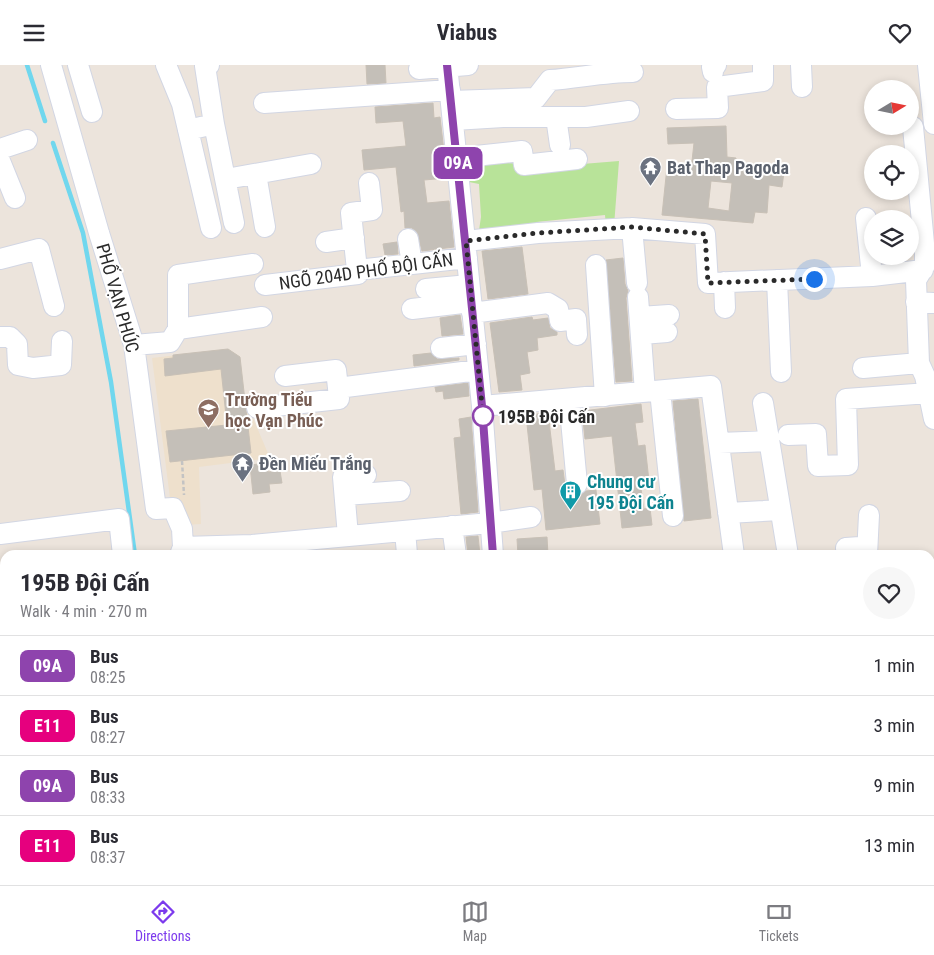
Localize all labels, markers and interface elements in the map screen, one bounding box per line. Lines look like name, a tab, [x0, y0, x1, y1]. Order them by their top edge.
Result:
icon: menu	[20, 19, 48, 47]
icon: heart	[886, 19, 914, 47]
text: Viabus	[437, 20, 497, 45]
north arrow	[864, 80, 919, 135]
map controls	[864, 80, 919, 265]
button: locate	[864, 145, 919, 200]
line badge: 09A	[429, 147, 487, 179]
text: 09A	[444, 152, 472, 173]
temple icon: Bat Thap Pagoda	[639, 155, 663, 186]
place label: Bat Thap Pagoda	[667, 157, 789, 178]
button: layers	[864, 210, 919, 265]
street label: PHỐ VẠN PHÚC	[92, 240, 146, 355]
street label: NGÕ 204D PHỐ ĐỘI CẤN	[277, 246, 454, 294]
your location	[802, 267, 827, 292]
place label: Trường Tiểu học Vạn Phúc	[225, 389, 323, 431]
school or university icon: Trường Tiểu học Vạn Phúc	[197, 397, 221, 428]
marker: 195B Đội Cấn	[472, 405, 494, 427]
place label: 195B Đội Cấn	[498, 406, 595, 427]
temple icon: Đền Miếu Trắng	[231, 451, 255, 482]
place label: Đền Miếu Trắng	[259, 453, 372, 474]
place label: Chung cư 195 Đội Cấn	[587, 471, 674, 513]
building icon: Chung cư 195 Đội Cấn	[559, 479, 583, 510]
button: heart	[863, 567, 915, 619]
text: 195B Đội Cấn	[20, 569, 150, 597]
text: Walk · 4 min · 270 m	[20, 602, 147, 621]
text: Bus	[90, 645, 119, 668]
text: 1 min	[873, 654, 915, 677]
text: 09A	[33, 655, 62, 676]
text: 08:25	[90, 668, 125, 687]
text: Bus	[90, 705, 119, 728]
text: 3 min	[873, 714, 915, 737]
text: E11	[34, 715, 61, 736]
text: 08:27	[90, 728, 125, 747]
text: Bus	[90, 765, 119, 788]
text: 9 min	[873, 774, 915, 797]
text: 09A	[33, 775, 62, 796]
text: 08:33	[90, 788, 125, 807]
text: Bus	[90, 825, 119, 848]
text: 13 min	[864, 834, 915, 857]
text: E11	[34, 835, 61, 856]
text: 08:37	[90, 848, 125, 867]
tab: Directions	[135, 898, 191, 944]
tab: Map	[461, 898, 489, 944]
tab: Tickets	[759, 898, 799, 944]

